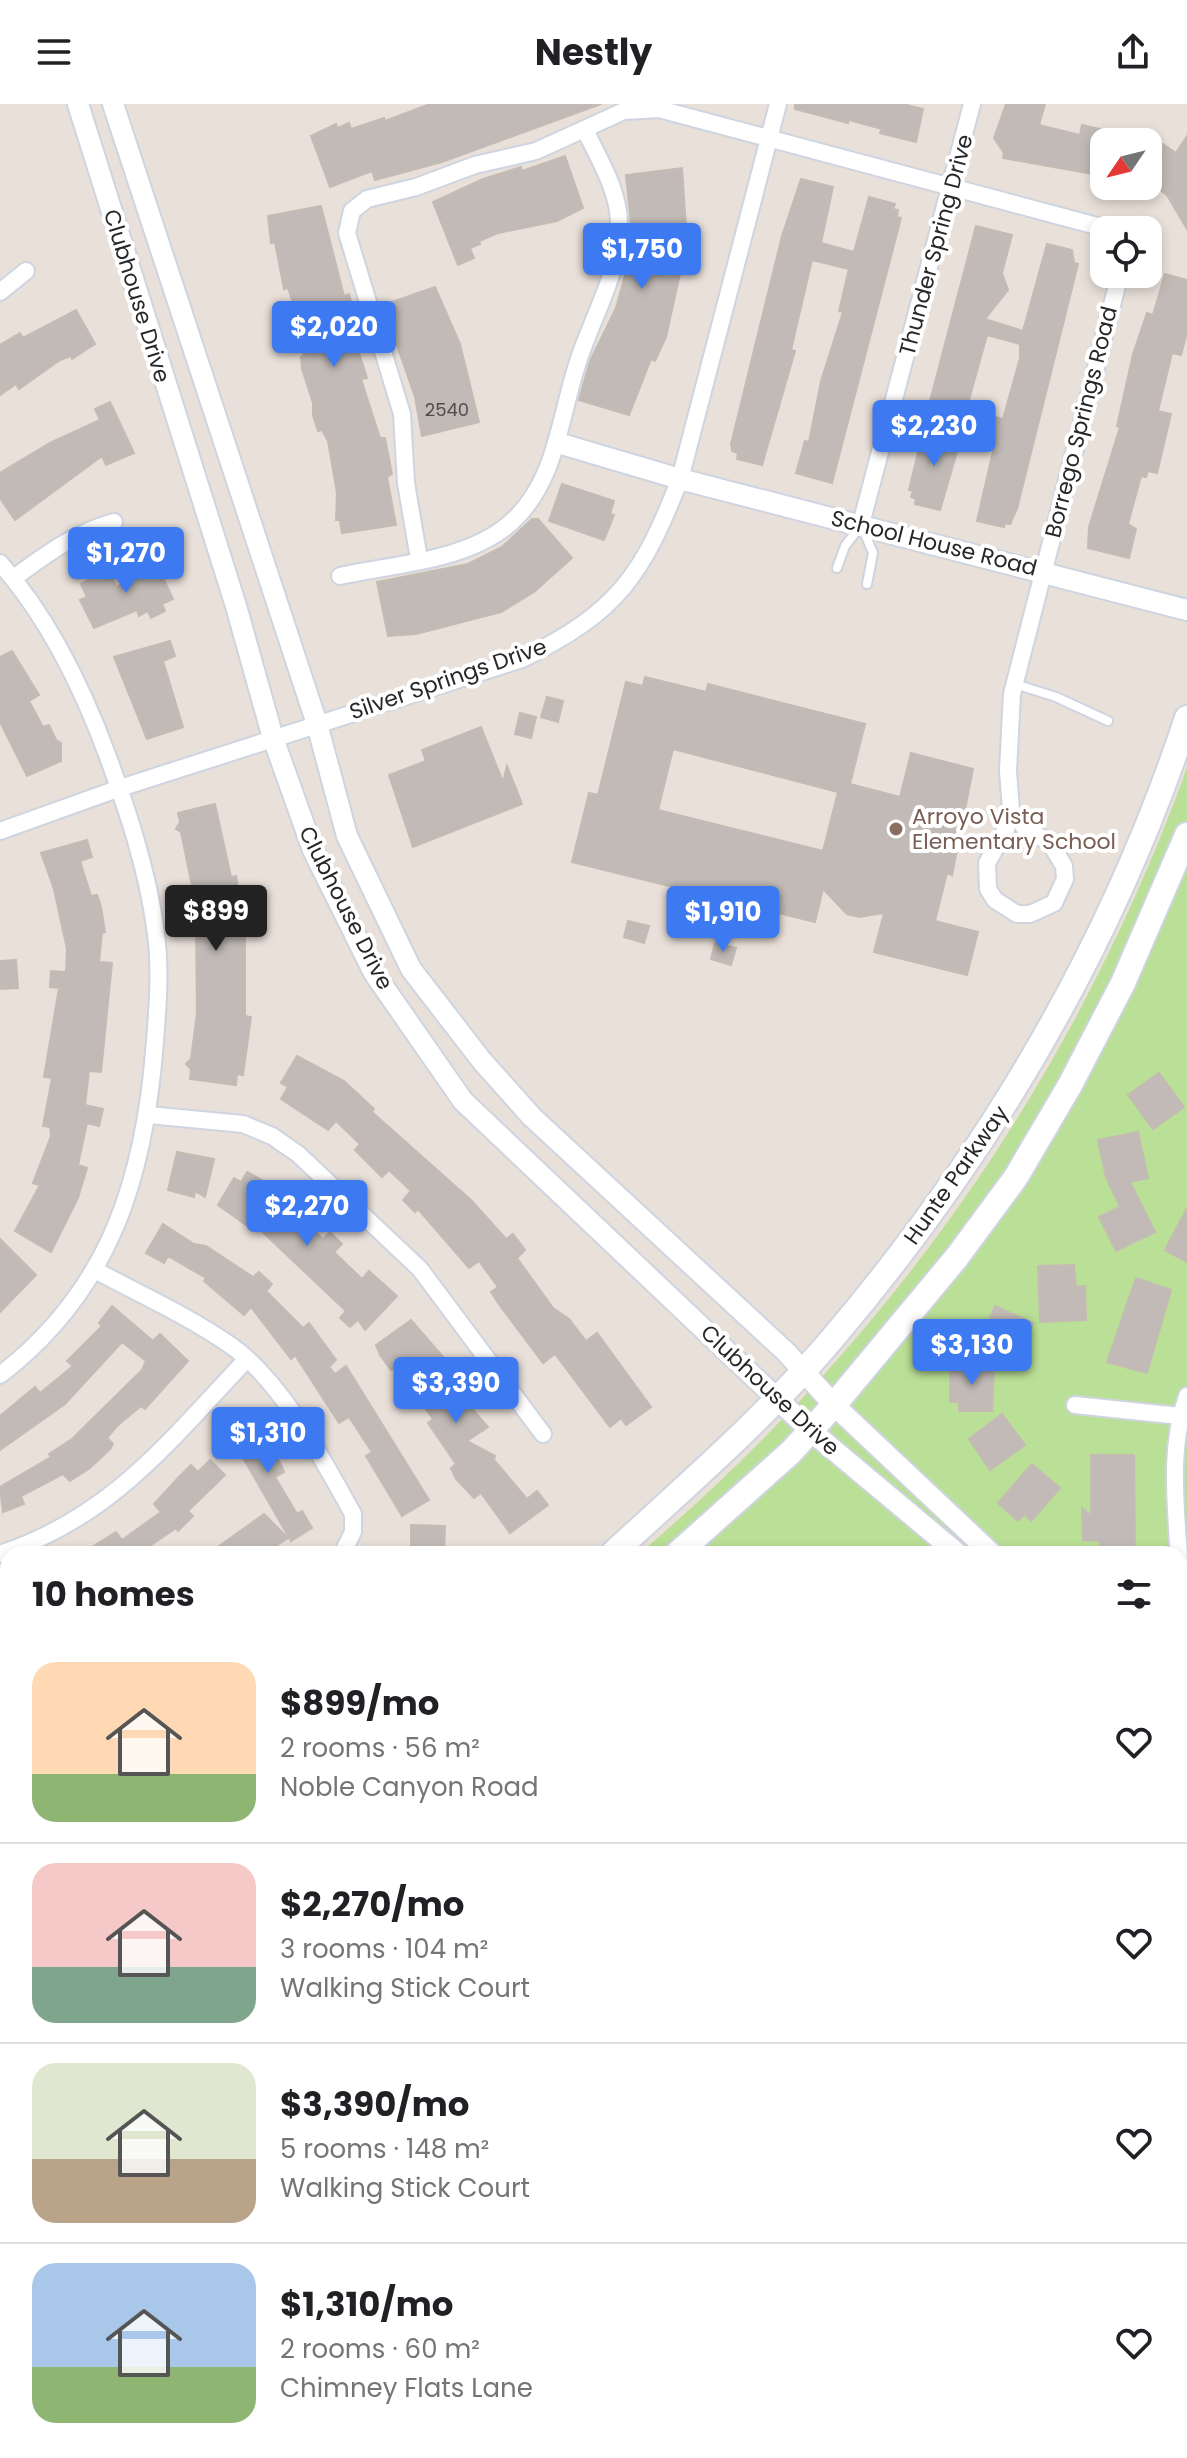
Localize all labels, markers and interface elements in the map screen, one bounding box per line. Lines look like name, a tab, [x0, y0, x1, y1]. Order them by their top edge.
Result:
text: Nestly	[535, 27, 652, 78]
icon: menu	[32, 30, 76, 74]
icon: share	[1111, 30, 1155, 74]
north arrow	[1090, 128, 1162, 200]
map controls	[1090, 128, 1162, 288]
street label: Thunder Spring Drive	[892, 131, 980, 359]
street label: Clubhouse Drive	[96, 206, 178, 386]
button: locate	[1090, 216, 1162, 288]
pin: $1,750	[577, 223, 707, 291]
text: $1,750	[601, 231, 683, 267]
pin: $2,020	[269, 301, 399, 369]
street label: Borrego Springs Road	[1037, 303, 1125, 541]
text: $2,020	[290, 309, 378, 345]
house number: 2540	[425, 397, 469, 422]
pin: $2,230	[869, 400, 999, 468]
text: $2,230	[891, 408, 977, 444]
street label: School House Road	[828, 502, 1040, 584]
pin: $1,270	[61, 527, 191, 595]
text: $1,270	[86, 535, 166, 571]
street label: Silver Springs Drive	[345, 631, 551, 727]
place label: Arroyo Vista Elementary School	[912, 801, 1116, 857]
marker: Arroyo Vista Elementary School	[887, 820, 905, 838]
street label: Clubhouse Drive	[291, 821, 401, 995]
pin: $899	[169, 885, 263, 953]
pin: $1,910	[658, 886, 788, 954]
text: $899	[183, 893, 249, 929]
text: $1,910	[684, 894, 762, 930]
street label: Hunte Parkway	[896, 1099, 1016, 1251]
pin: $2,270	[242, 1180, 372, 1248]
text: $2,270	[264, 1188, 350, 1224]
street label: Clubhouse Drive	[694, 1317, 846, 1463]
pin: $3,130	[907, 1319, 1037, 1387]
text: $3,130	[931, 1327, 1013, 1363]
pin: $3,390	[391, 1357, 521, 1425]
text: $3,390	[412, 1365, 500, 1401]
pin: $1,310	[203, 1407, 333, 1475]
text: $1,310	[230, 1415, 306, 1451]
text: 10 homes	[32, 1570, 195, 1618]
icon: filters	[1112, 1572, 1156, 1616]
text: $899/mo	[280, 1679, 439, 1727]
icon: home	[96, 1694, 192, 1790]
icon: heart	[1112, 1720, 1156, 1764]
text: 2 rooms · 56 m²	[280, 1730, 480, 1766]
text: Noble Canyon Road	[280, 1769, 539, 1805]
text: $2,270/mo	[280, 1880, 464, 1928]
icon: home	[96, 1895, 192, 1991]
icon: heart	[1112, 1921, 1156, 1965]
text: 3 rooms · 104 m²	[280, 1931, 488, 1967]
text: Walking Stick Court	[280, 1970, 530, 2006]
text: $3,390/mo	[280, 2080, 469, 2128]
icon: home	[96, 2095, 192, 2191]
icon: heart	[1112, 2121, 1156, 2165]
text: 5 rooms · 148 m²	[280, 2131, 489, 2167]
text: Walking Stick Court	[280, 2170, 530, 2206]
text: $1,310/mo	[280, 2280, 454, 2328]
icon: home	[96, 2295, 192, 2391]
icon: heart	[1112, 2321, 1156, 2365]
text: 2 rooms · 60 m²	[280, 2331, 480, 2367]
text: Chimney Flats Lane	[280, 2370, 533, 2406]

